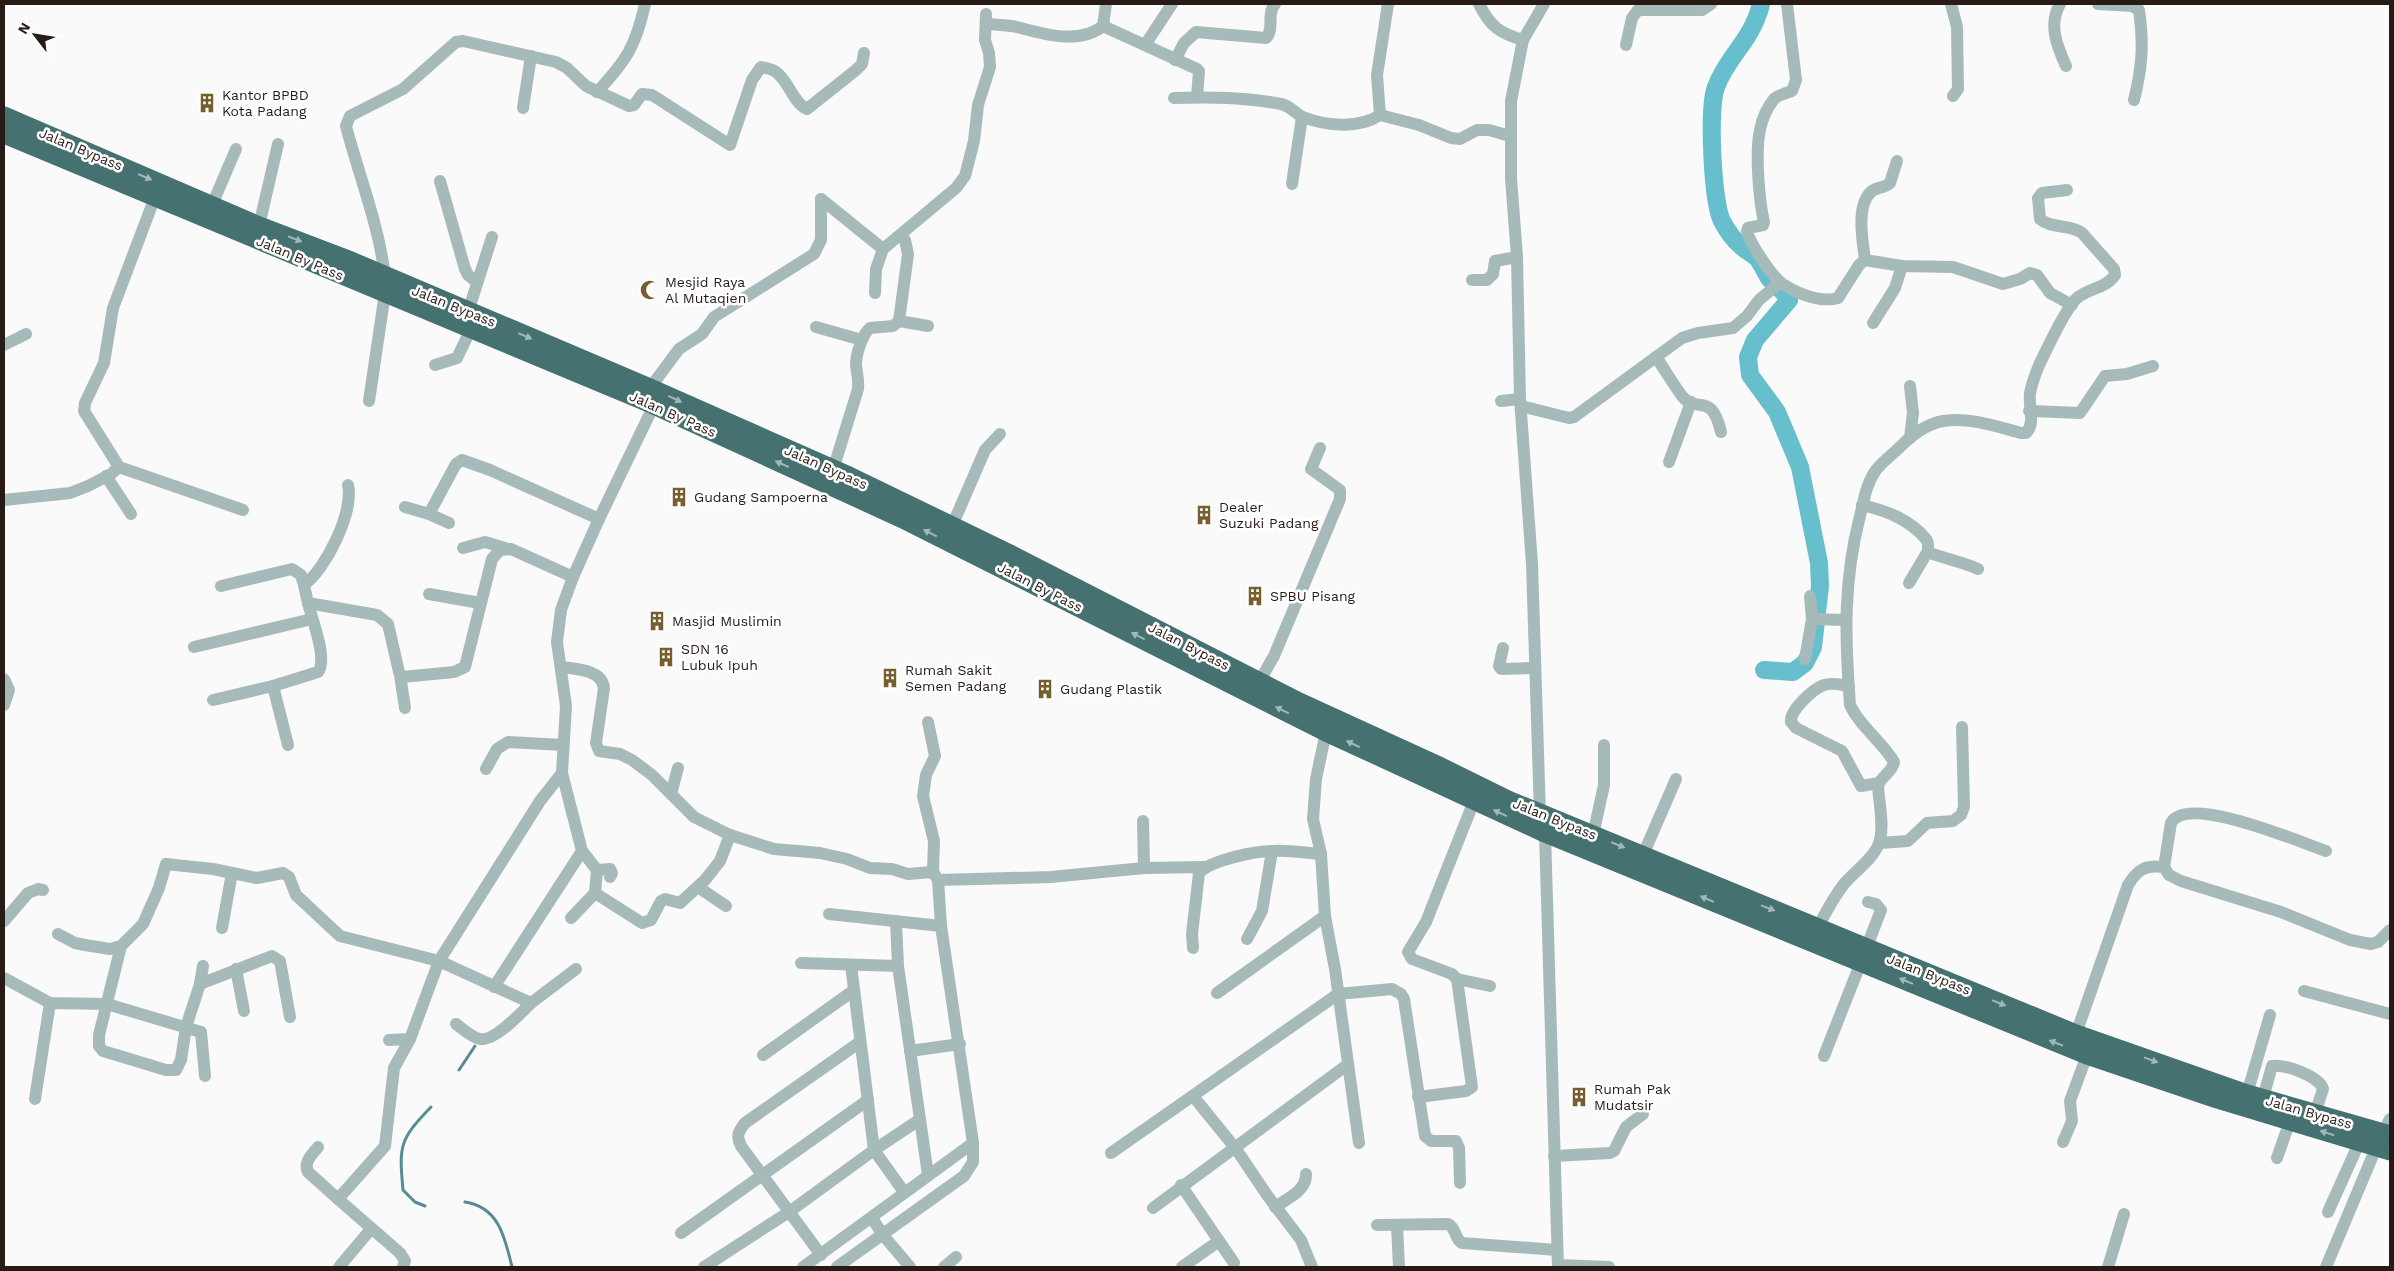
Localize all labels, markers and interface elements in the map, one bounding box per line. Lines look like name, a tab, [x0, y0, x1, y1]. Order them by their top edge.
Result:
north arrow	[10, 10, 60, 60]
text: N	[14, 20, 33, 37]
place label: Kantor BPBD Kota Padang	[222, 87, 309, 119]
building icon: Kantor BPBD Kota Padang	[196, 92, 218, 114]
street label: Jalan Bypass	[37, 124, 125, 174]
one-way arrow	[138, 173, 152, 181]
street label: Jalan By Pass	[254, 232, 346, 284]
one-way arrow	[288, 235, 303, 243]
place label: Mesjid Raya Al Mutaqien	[665, 274, 746, 306]
mosque icon: Mesjid Raya Al Mutaqien	[639, 279, 661, 301]
street label: Jalan Bypass	[410, 282, 498, 330]
one-way arrow	[518, 332, 533, 340]
street label: Jalan By Pass	[627, 388, 719, 440]
one-way arrow	[668, 395, 682, 403]
street label: Jalan Bypass	[782, 442, 870, 492]
one-way arrow	[775, 460, 789, 468]
building icon: Gudang Sampoerna	[668, 486, 690, 508]
place label: Gudang Sampoerna	[694, 489, 828, 505]
place label: Dealer Suzuki Padang	[1219, 499, 1319, 531]
building icon: Dealer Suzuki Padang	[1193, 504, 1215, 526]
one-way arrow	[922, 529, 937, 537]
street label: Jalan By Pass	[995, 559, 1085, 615]
building icon: SPBU Pisang	[1244, 585, 1266, 607]
place label: SPBU Pisang	[1270, 588, 1356, 604]
building icon: Masjid Muslimin	[646, 610, 668, 632]
place label: Masjid Muslimin	[672, 613, 782, 629]
street label: Jalan Bypass	[1146, 619, 1232, 673]
one-way arrow	[1131, 632, 1145, 640]
place label: SDN 16 Lubuk Ipuh	[681, 641, 758, 673]
building icon: SDN 16 Lubuk Ipuh	[655, 646, 677, 668]
place label: Rumah Sakit Semen Padang	[905, 662, 1007, 694]
building icon: Rumah Sakit Semen Padang	[879, 667, 901, 689]
building icon: Gudang Plastik	[1034, 678, 1056, 700]
place label: Gudang Plastik	[1060, 681, 1162, 697]
one-way arrow	[1275, 706, 1290, 715]
one-way arrow	[1346, 740, 1360, 748]
street label: Jalan Bypass	[1511, 795, 1599, 843]
one-way arrow	[1493, 809, 1507, 817]
one-way arrow	[1611, 841, 1626, 849]
one-way arrow	[1700, 895, 1714, 903]
one-way arrow	[1761, 905, 1775, 913]
street label: Jalan Bypass	[1885, 950, 1973, 998]
one-way arrow	[1898, 977, 1913, 985]
one-way arrow	[1992, 999, 2006, 1007]
one-way arrow	[2049, 1038, 2064, 1046]
one-way arrow	[2144, 1056, 2159, 1064]
place label: Rumah Pak Mudatsir	[1594, 1081, 1671, 1113]
building icon: Rumah Pak Mudatsir	[1568, 1086, 1590, 1108]
street label: Jalan Bypass	[2264, 1092, 2354, 1132]
one-way arrow	[2319, 1129, 2334, 1136]

